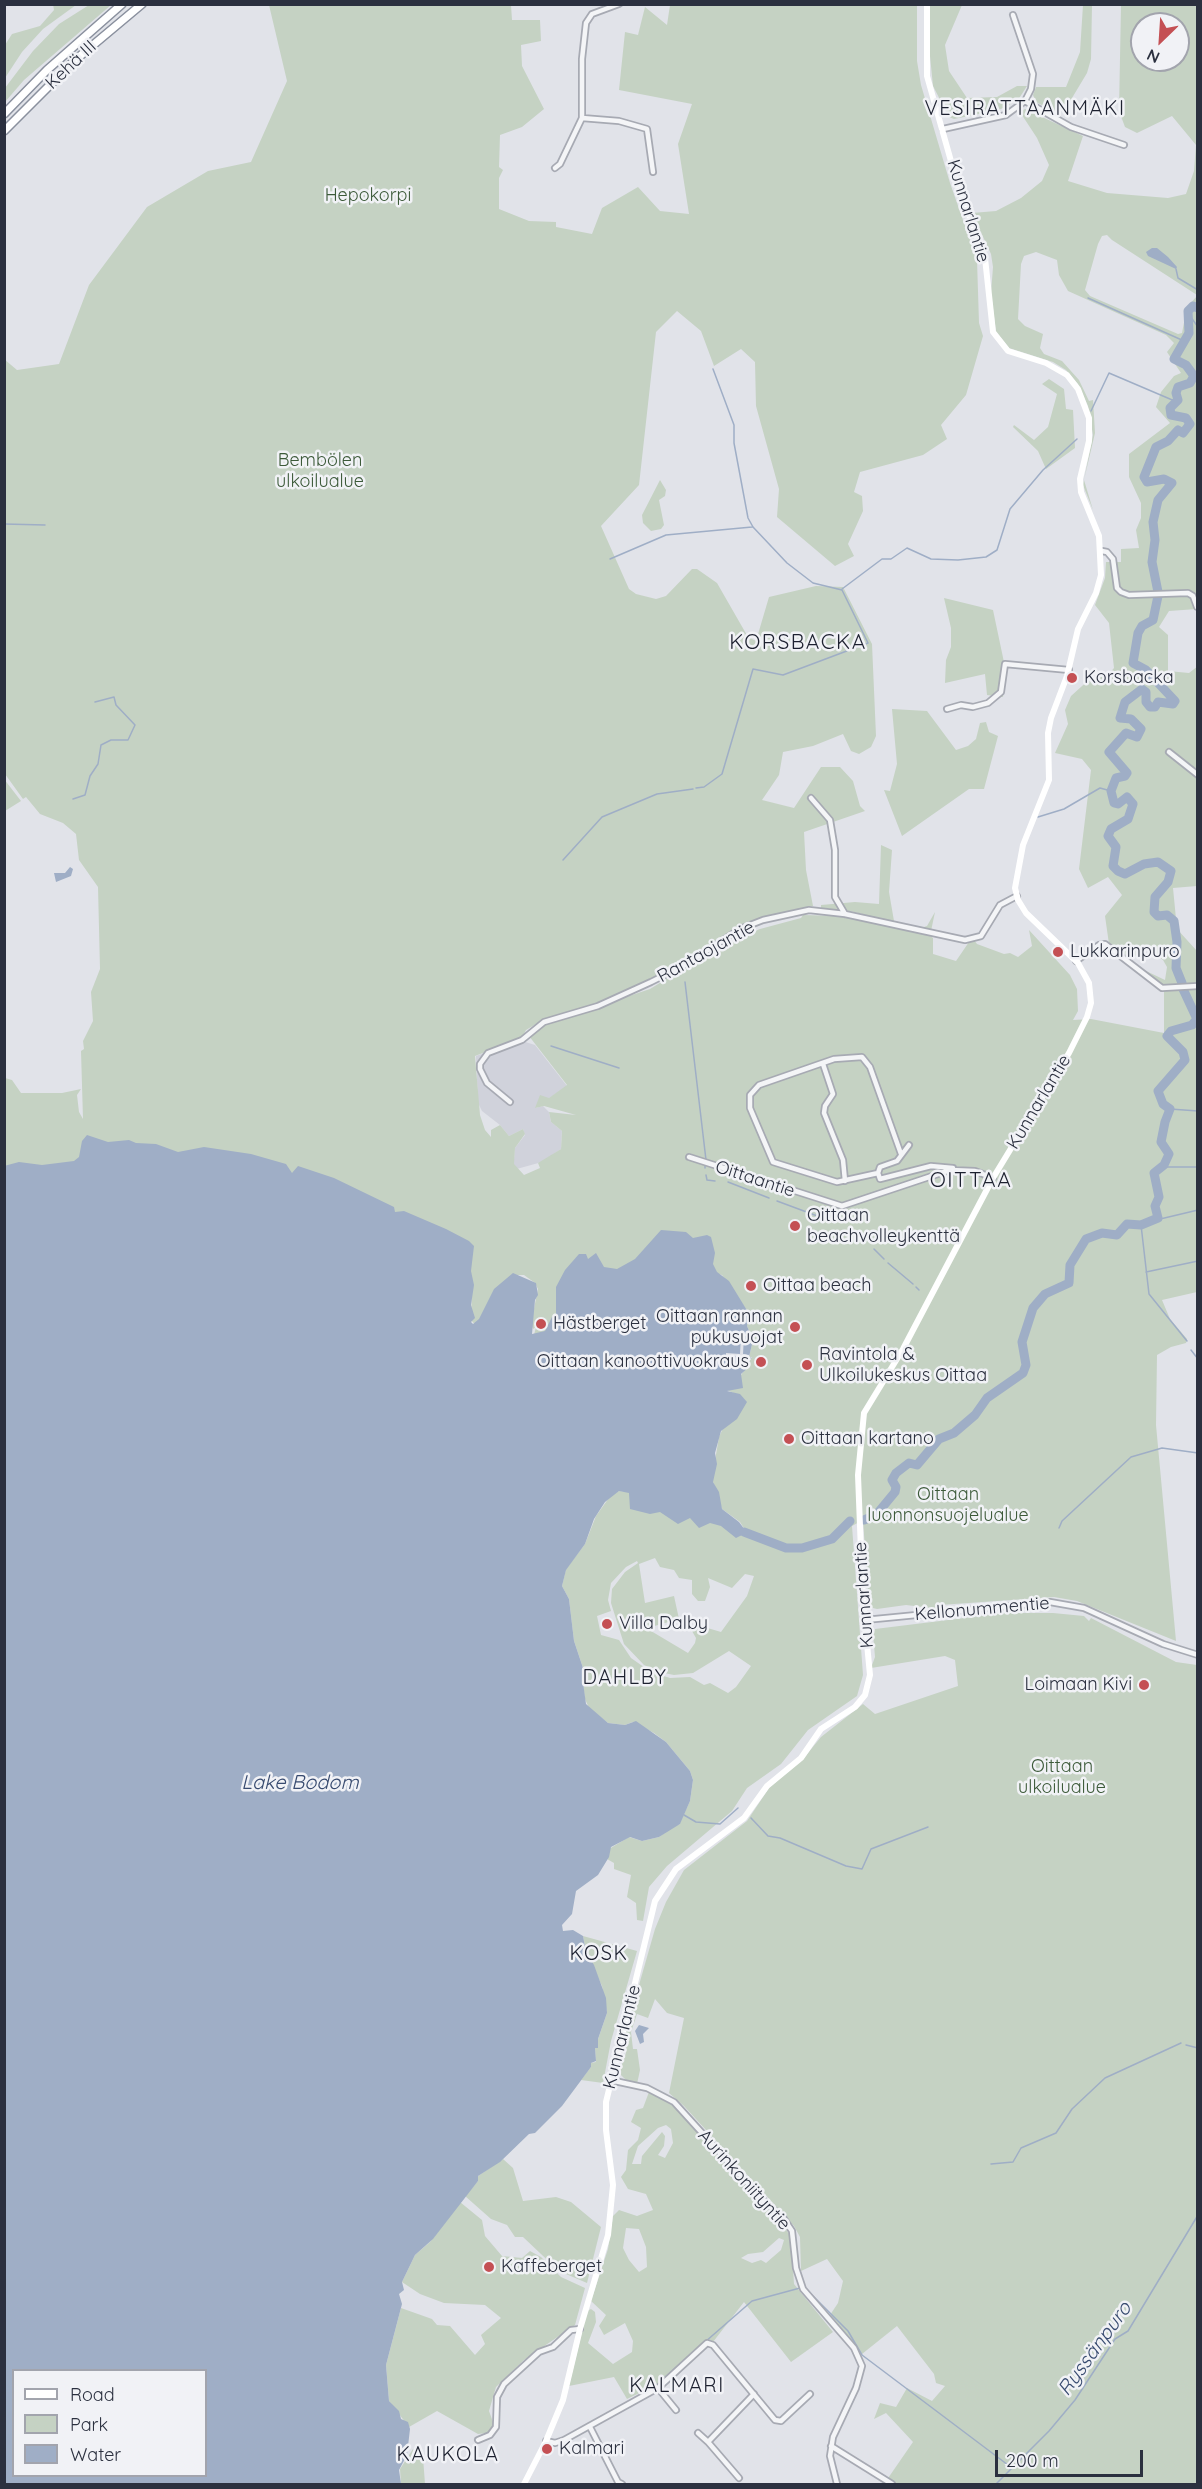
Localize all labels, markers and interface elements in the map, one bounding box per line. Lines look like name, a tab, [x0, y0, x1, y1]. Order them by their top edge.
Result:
north arrow	[1130, 12, 1190, 72]
street label: Kehä III	[41, 36, 101, 94]
text: N	[1144, 45, 1163, 68]
district label: VESIRATTAANMÄKI	[925, 97, 1125, 121]
street label: Kunnarlantie	[942, 157, 994, 265]
park label: Hepokorpi	[325, 185, 411, 207]
park label: Bembölen ulkoilualue	[276, 450, 364, 492]
district label: KORSBACKA	[729, 630, 867, 656]
place label: Korsbacka	[1084, 667, 1174, 689]
marker: Korsbacka	[1065, 671, 1079, 685]
street label: Rantaojantie	[654, 916, 758, 988]
place label: Lukkarinpuro	[1070, 941, 1180, 963]
marker: Lukkarinpuro	[1051, 945, 1065, 959]
street label: Kunnarlantie	[1002, 1051, 1076, 1153]
street label: Oittaantie	[712, 1156, 798, 1202]
district label: OITTAA	[930, 1168, 1012, 1194]
place label: Oittaan beachvolleykenttä	[807, 1205, 960, 1248]
marker: Oittaan beachvolleykenttä	[788, 1219, 802, 1233]
place label: Oittaa beach	[763, 1275, 871, 1297]
marker: Oittaa beach	[744, 1279, 758, 1293]
place label: Oittaan rannan pukusuojat	[656, 1306, 783, 1348]
place label: Hästberget	[553, 1313, 646, 1335]
marker: Hästberget	[534, 1317, 548, 1331]
marker: Oittaan rannan pukusuojat	[788, 1320, 802, 1334]
place label: Ravintola & Ulkoilukeskus Oittaa	[819, 1344, 987, 1386]
place label: Oittaan kanoottivuokraus	[537, 1351, 749, 1373]
marker: Oittaan kanoottivuokraus	[754, 1355, 768, 1369]
marker: Ravintola & Ulkoilukeskus Oittaa	[800, 1358, 814, 1372]
place label: Oittaan kartano	[801, 1428, 934, 1450]
marker: Oittaan kartano	[782, 1432, 796, 1446]
park label: Oittaan luonnonsuojelualue	[867, 1484, 1029, 1526]
street label: Kunnarlantie	[850, 1541, 878, 1649]
street label: Kellonummentie	[914, 1592, 1050, 1626]
place label: Villa Dalby	[619, 1613, 708, 1635]
marker: Villa Dalby	[600, 1617, 614, 1631]
district label: DAHLBY	[583, 1666, 667, 1690]
place label: Loimaan Kivi	[1025, 1674, 1132, 1696]
marker: Loimaan Kivi	[1137, 1678, 1151, 1692]
park label: Oittaan ulkoilualue	[1018, 1756, 1106, 1798]
water label: Lake Bodom	[241, 1771, 359, 1795]
district label: KOSK	[570, 1942, 628, 1966]
street label: Kunnarlantie	[599, 1983, 645, 2091]
street label: Aurinkoniityntie	[693, 2125, 795, 2235]
place label: Kaffeberget	[501, 2256, 602, 2278]
marker: Kaffeberget	[482, 2260, 496, 2274]
water label: Ryssänpuro	[1053, 2297, 1137, 2401]
legend	[12, 2369, 207, 2477]
district label: KALMARI	[629, 2374, 725, 2398]
text: Road	[70, 2383, 115, 2406]
text: Park	[70, 2413, 108, 2436]
place label: Kalmari	[559, 2438, 624, 2460]
scale bar	[998, 2438, 1146, 2476]
marker: Kalmari	[540, 2442, 554, 2456]
text: Water	[70, 2443, 121, 2466]
district label: KAUKOLA	[397, 2443, 499, 2467]
text: 200 m	[1006, 2449, 1059, 2472]

